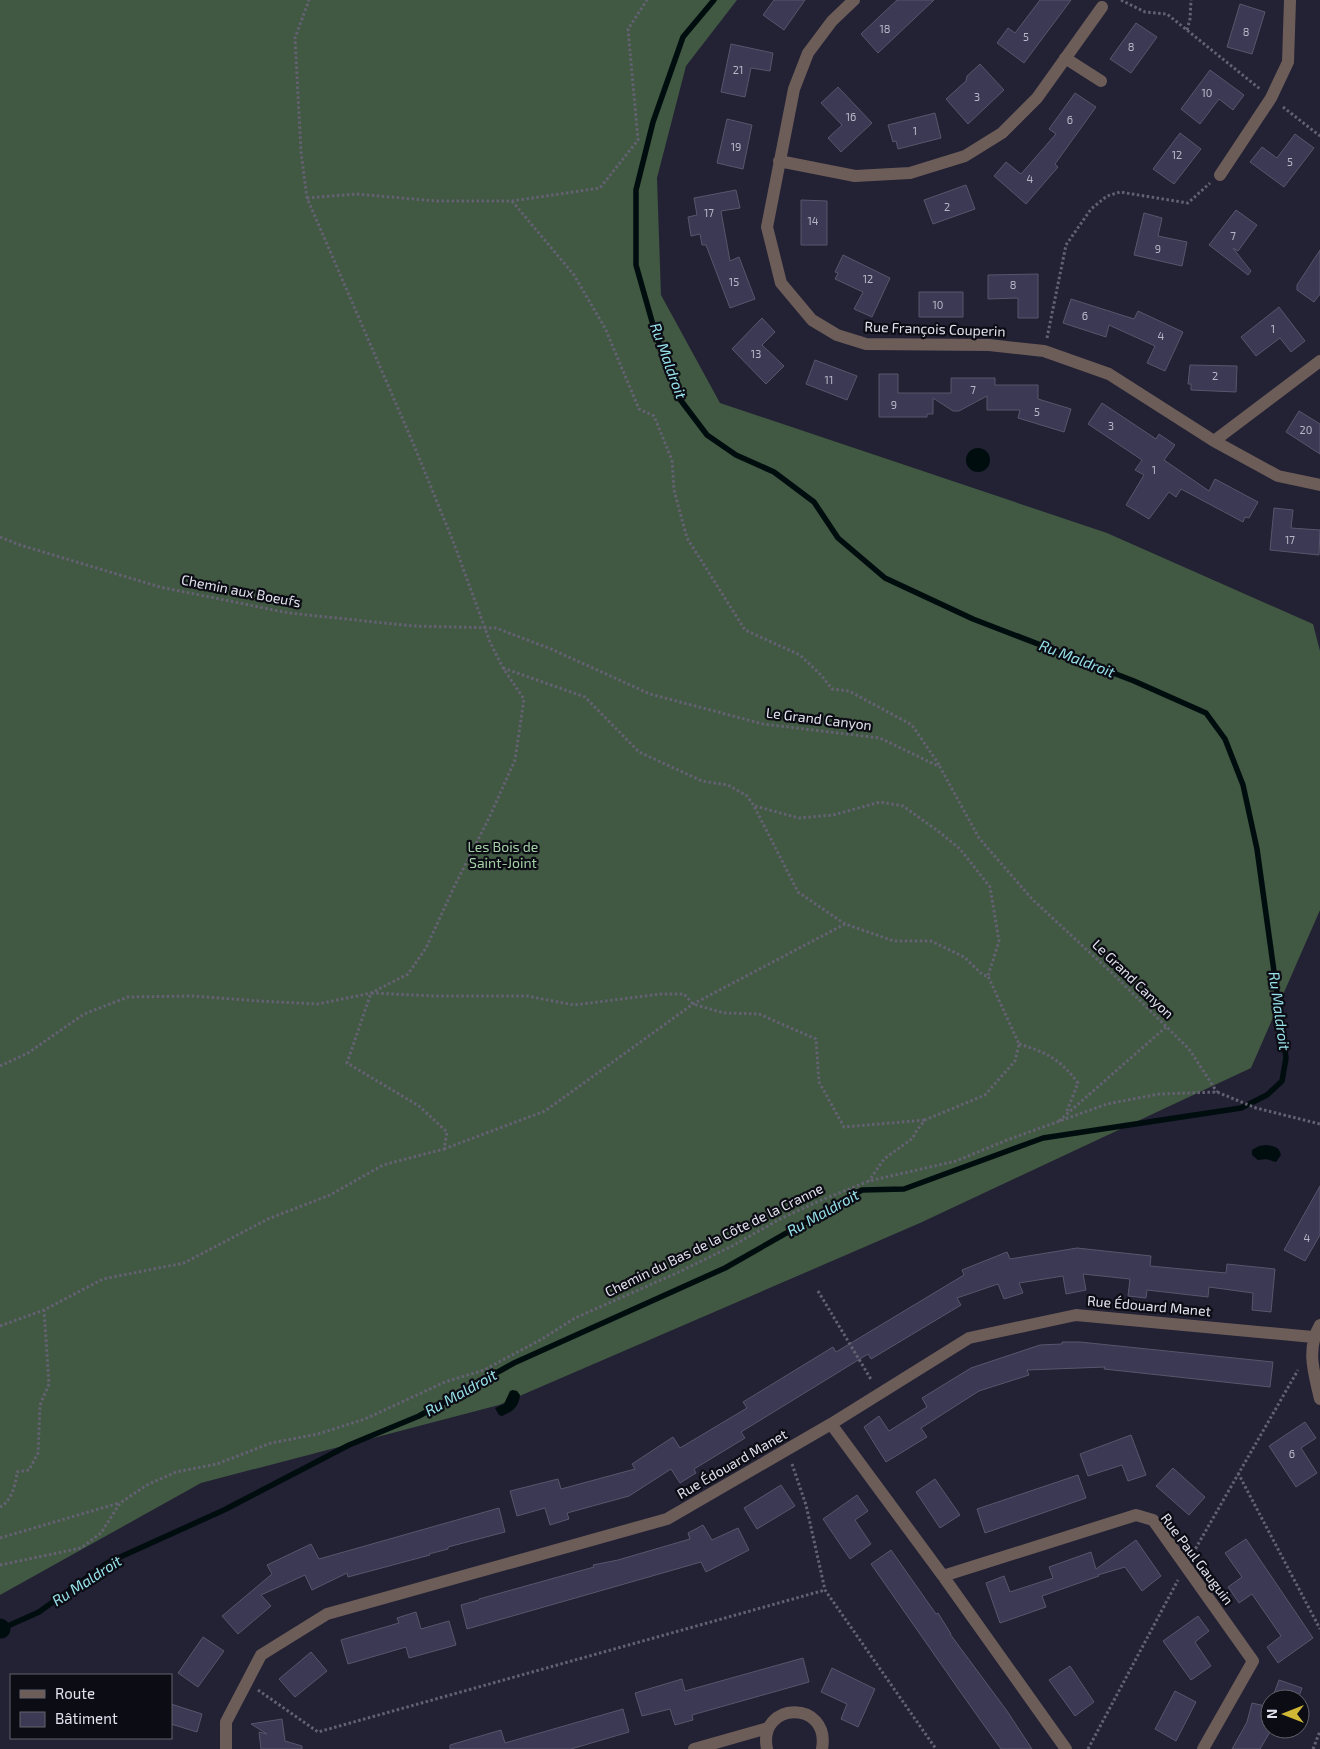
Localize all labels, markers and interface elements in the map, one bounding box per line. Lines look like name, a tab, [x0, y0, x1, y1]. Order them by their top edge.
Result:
house number: 18	[879, 22, 891, 35]
house number: 8	[1243, 25, 1249, 38]
house number: 5	[1023, 30, 1029, 43]
house number: 8	[1128, 40, 1134, 53]
house number: 21	[733, 63, 743, 76]
house number: 10	[1201, 86, 1213, 99]
house number: 3	[974, 90, 980, 103]
house number: 16	[846, 110, 856, 123]
house number: 6	[1067, 113, 1073, 126]
house number: 1	[913, 124, 917, 137]
house number: 19	[731, 140, 741, 153]
house number: 12	[1172, 148, 1182, 161]
house number: 5	[1287, 155, 1293, 168]
house number: 4	[1027, 172, 1034, 185]
house number: 2	[944, 200, 950, 213]
house number: 17	[704, 206, 714, 219]
house number: 14	[807, 214, 819, 227]
house number: 7	[1230, 229, 1236, 242]
house number: 9	[1155, 242, 1161, 255]
house number: 12	[863, 272, 873, 285]
house number: 15	[729, 275, 739, 288]
house number: 8	[1010, 278, 1016, 291]
house number: 10	[932, 298, 944, 311]
house number: 6	[1082, 309, 1088, 322]
street label: Rue François Couperin	[864, 318, 1006, 340]
water label: Ru Maldroit	[647, 320, 691, 401]
house number: 1	[1271, 322, 1275, 335]
house number: 4	[1158, 329, 1165, 342]
house number: 13	[751, 347, 761, 360]
house number: 2	[1212, 369, 1218, 382]
house number: 11	[825, 373, 833, 386]
house number: 7	[970, 383, 976, 396]
house number: 9	[891, 398, 897, 411]
house number: 5	[1034, 405, 1040, 418]
house number: 3	[1108, 419, 1114, 432]
house number: 20	[1300, 423, 1312, 436]
house number: 1	[1152, 463, 1156, 476]
house number: 17	[1285, 533, 1295, 546]
street label: Chemin aux Boeufs	[180, 571, 302, 610]
water label: Ru Maldroit	[1037, 635, 1118, 681]
street label: Le Grand Canyon	[765, 704, 873, 733]
park label: Les Bois de Saint-Joint	[468, 838, 538, 871]
street label: Le Grand Canyon	[1089, 936, 1178, 1022]
water label: Ru Maldroit	[1266, 970, 1294, 1052]
street label: Chemin du Bas de la Côte de la Cranne	[602, 1179, 826, 1300]
water label: Ru Maldroit	[783, 1185, 862, 1239]
house number: 4	[1304, 1231, 1311, 1244]
street label: Rue Édouard Manet	[1086, 1292, 1212, 1319]
water label: Ru Maldroit	[421, 1365, 500, 1419]
street label: Rue Édouard Manet	[674, 1425, 790, 1502]
house number: 6	[1289, 1447, 1295, 1460]
street label: Rue Paul Gauguin	[1158, 1510, 1237, 1608]
water label: Ru Maldroit	[48, 1551, 125, 1609]
legend	[10, 1674, 172, 1739]
text: Route	[55, 1684, 95, 1702]
north arrow	[1260, 1689, 1310, 1739]
text: Bâtiment	[55, 1709, 118, 1727]
text: N	[1263, 1709, 1280, 1719]

